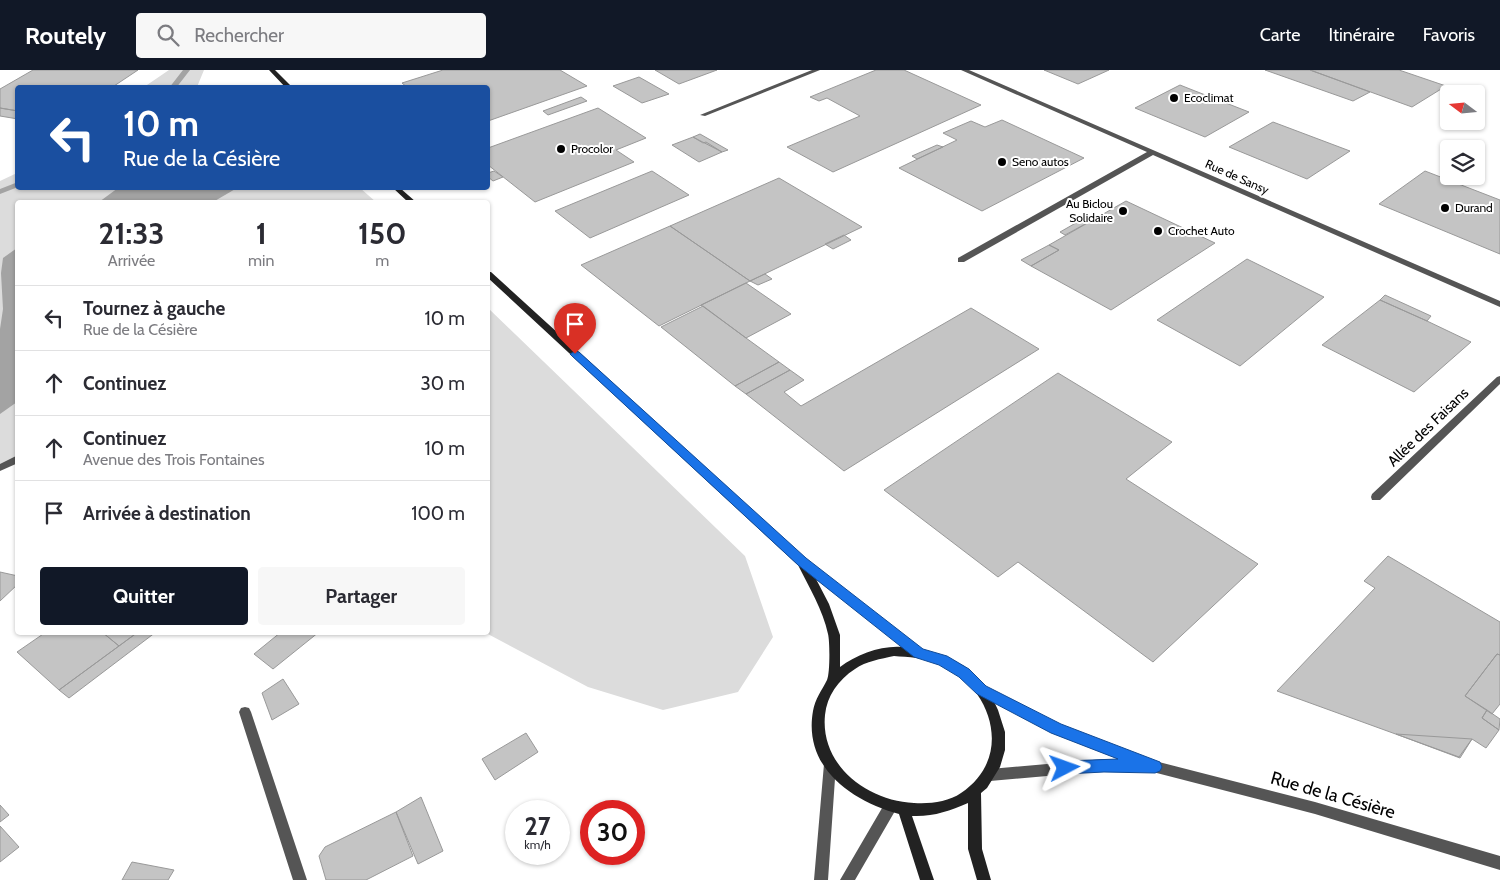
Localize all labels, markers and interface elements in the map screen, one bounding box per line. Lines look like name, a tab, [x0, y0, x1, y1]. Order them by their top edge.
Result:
search box	[136, 13, 486, 58]
text: Routely	[25, 21, 106, 50]
icon: search	[154, 21, 182, 49]
text: Rechercher	[194, 24, 284, 47]
text: Carte	[1260, 24, 1300, 46]
text: Itinéraire	[1328, 24, 1395, 46]
text: Favoris	[1423, 24, 1475, 46]
north arrow	[1440, 85, 1485, 130]
map controls	[1440, 85, 1485, 185]
place label: Ecoclimat	[1184, 90, 1233, 105]
marker: Ecoclimat	[1168, 92, 1180, 104]
text: 10 m	[123, 102, 199, 145]
icon: left	[40, 105, 105, 170]
button: layers	[1440, 140, 1485, 185]
place label: Procolor	[571, 141, 613, 156]
marker: Procolor	[555, 143, 567, 155]
text: Rue de la Césière	[123, 145, 280, 172]
place label: Seno autos	[1012, 154, 1069, 169]
marker: Seno autos	[996, 156, 1008, 168]
street label: Rue de Sansy	[1203, 156, 1271, 197]
place label: Au Biclou Solidaire	[1066, 196, 1113, 225]
place label: Durand	[1455, 200, 1493, 215]
marker: Durand	[1439, 202, 1451, 214]
marker: Au Biclou Solidaire	[1117, 205, 1129, 217]
text: 21:33	[99, 215, 165, 252]
text: 1	[256, 215, 267, 252]
text: 150	[358, 215, 406, 252]
place label: Crochet Auto	[1168, 223, 1235, 238]
marker: Crochet Auto	[1152, 225, 1164, 237]
text: Arrivée	[108, 251, 155, 270]
text: min	[248, 251, 274, 270]
text: m	[375, 251, 389, 270]
text: Tournez à gauche	[83, 297, 225, 320]
pin	[554, 303, 596, 354]
icon: left	[40, 304, 68, 332]
text: 10 m	[425, 307, 465, 330]
icon: arrive	[561, 310, 589, 338]
text: Rue de la Césière	[83, 320, 197, 339]
icon: ahead	[40, 369, 68, 397]
text: Continuez	[83, 372, 166, 395]
text: 30 m	[421, 372, 465, 395]
street label: Allée des Faisans	[1384, 384, 1472, 470]
text: Continuez	[83, 427, 166, 450]
icon: ahead	[40, 434, 68, 462]
text: 10 m	[425, 437, 465, 460]
text: Avenue des Trois Fontaines	[83, 450, 265, 469]
icon: arrive	[40, 499, 68, 527]
text: Arrivée à destination	[83, 502, 251, 525]
text: 100 m	[411, 502, 465, 525]
button: Quitter	[40, 567, 248, 625]
button: Partager	[258, 567, 465, 625]
position arrow	[1038, 741, 1090, 793]
street label: Rue de la Césière	[1268, 767, 1398, 823]
speed limit sign: 30	[580, 800, 645, 865]
text: 27	[525, 811, 550, 841]
text: km/h	[524, 837, 551, 852]

